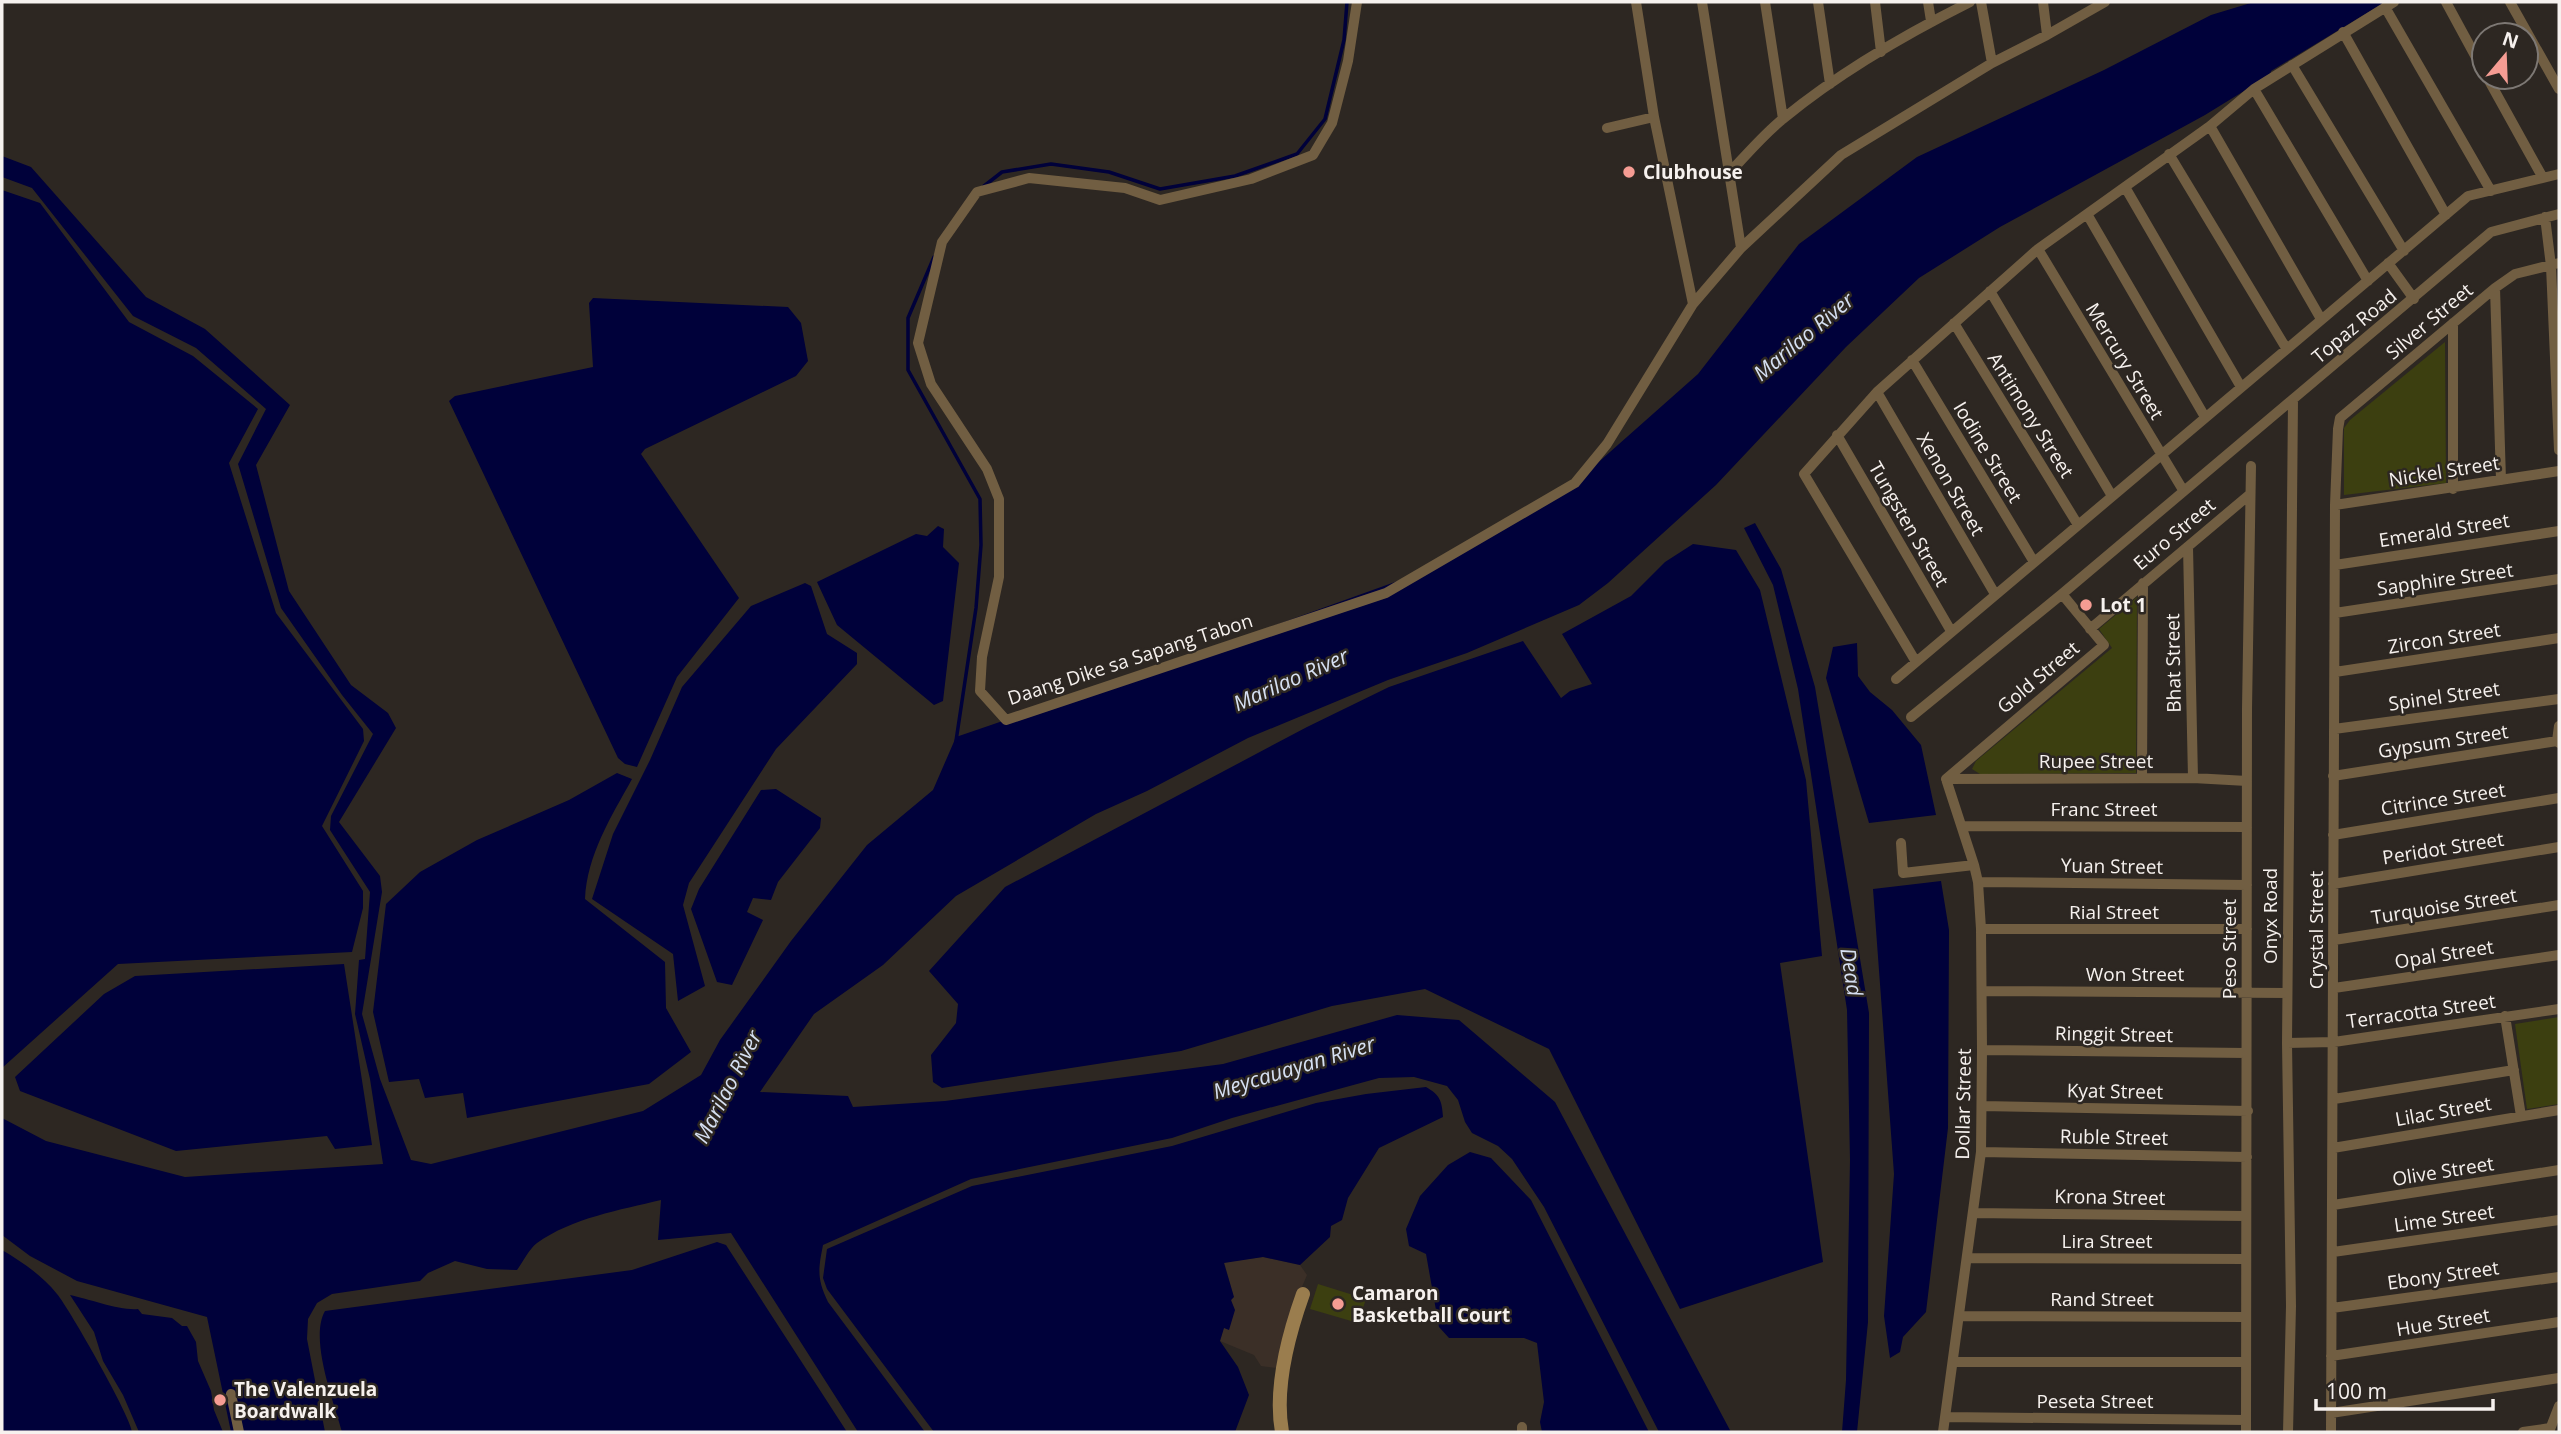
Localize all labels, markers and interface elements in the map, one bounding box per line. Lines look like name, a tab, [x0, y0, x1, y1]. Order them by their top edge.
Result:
north arrow	[2470, 21, 2540, 91]
text: N	[2499, 25, 2522, 55]
place label: Clubhouse	[1643, 159, 1743, 185]
marker: Clubhouse	[1621, 164, 1637, 180]
street label: Silver Street	[2380, 277, 2478, 365]
street label: Topaz Road	[2306, 283, 2402, 369]
water label: Marilao River	[1747, 285, 1860, 387]
street label: Mercury Street	[2080, 298, 2170, 424]
street label: Antimony Street	[1982, 347, 2080, 483]
street label: Iodine Street	[1948, 397, 2028, 508]
street label: Xenon Street	[1911, 428, 1991, 540]
street label: Nickel Street	[2387, 449, 2501, 493]
street label: Tungsten Street	[1863, 457, 1955, 591]
street label: Euro Street	[2128, 492, 2221, 576]
street label: Emerald Street	[2377, 507, 2511, 553]
street label: Sapphire Street	[2375, 557, 2515, 601]
place label: Lot 1	[2100, 592, 2147, 618]
marker: Lot 1	[2078, 597, 2094, 613]
street label: Daang Dike sa Sapang Tabon	[1004, 607, 1256, 711]
street label: Bhat Street	[2159, 613, 2187, 713]
street label: Zircon Street	[2386, 616, 2502, 660]
street label: Gold Street	[1991, 635, 2085, 719]
water label: Marilao River	[1229, 641, 1353, 717]
street label: Spinel Street	[2387, 675, 2501, 717]
street label: Gypsum Street	[2376, 718, 2510, 764]
street label: Rupee Street	[2039, 748, 2153, 774]
street label: Citrince Street	[2379, 776, 2507, 822]
street label: Franc Street	[2051, 796, 2158, 822]
street label: Peridot Street	[2380, 826, 2506, 870]
street label: Yuan Street	[2061, 852, 2164, 880]
street label: Onyx Road	[2257, 868, 2283, 964]
street label: Crystal Street	[2303, 871, 2329, 989]
street label: Turquoise Street	[2369, 882, 2519, 930]
street label: Peso Street	[2216, 898, 2242, 999]
street label: Rial Street	[2069, 899, 2159, 925]
street label: Opal Street	[2393, 933, 2496, 975]
water label: Dead	[1834, 946, 1870, 999]
street label: Won Street	[2086, 961, 2185, 987]
street label: Terracotta Street	[2345, 988, 2497, 1034]
street label: Ringgit Street	[2055, 1020, 2174, 1048]
water label: Marilao River	[687, 1025, 768, 1148]
water label: Meycauayan River	[1209, 1029, 1379, 1105]
street label: Dollar Street	[1949, 1048, 1977, 1160]
street label: Kyat Street	[2067, 1077, 2164, 1105]
street label: Lilac Street	[2393, 1090, 2493, 1132]
street label: Ruble Street	[2060, 1123, 2169, 1151]
street label: Olive Street	[2390, 1150, 2496, 1192]
street label: Krona Street	[2054, 1183, 2166, 1211]
street label: Lime Street	[2392, 1198, 2496, 1238]
street label: Lira Street	[2061, 1228, 2153, 1254]
street label: Ebony Street	[2385, 1254, 2501, 1296]
place label: Camaron Basketball Court	[1352, 1280, 1510, 1328]
street label: Rand Street	[2050, 1286, 2154, 1312]
marker: Camaron Basketball Court	[1330, 1296, 1346, 1312]
street label: Hue Street	[2394, 1302, 2492, 1342]
scale bar	[2316, 1368, 2493, 1412]
place label: The Valenzuela Boardwalk	[234, 1376, 377, 1424]
text: 100 m	[2326, 1377, 2387, 1405]
street label: Peseta Street	[2036, 1388, 2154, 1414]
marker: The Valenzuela Boardwalk	[212, 1392, 228, 1408]

